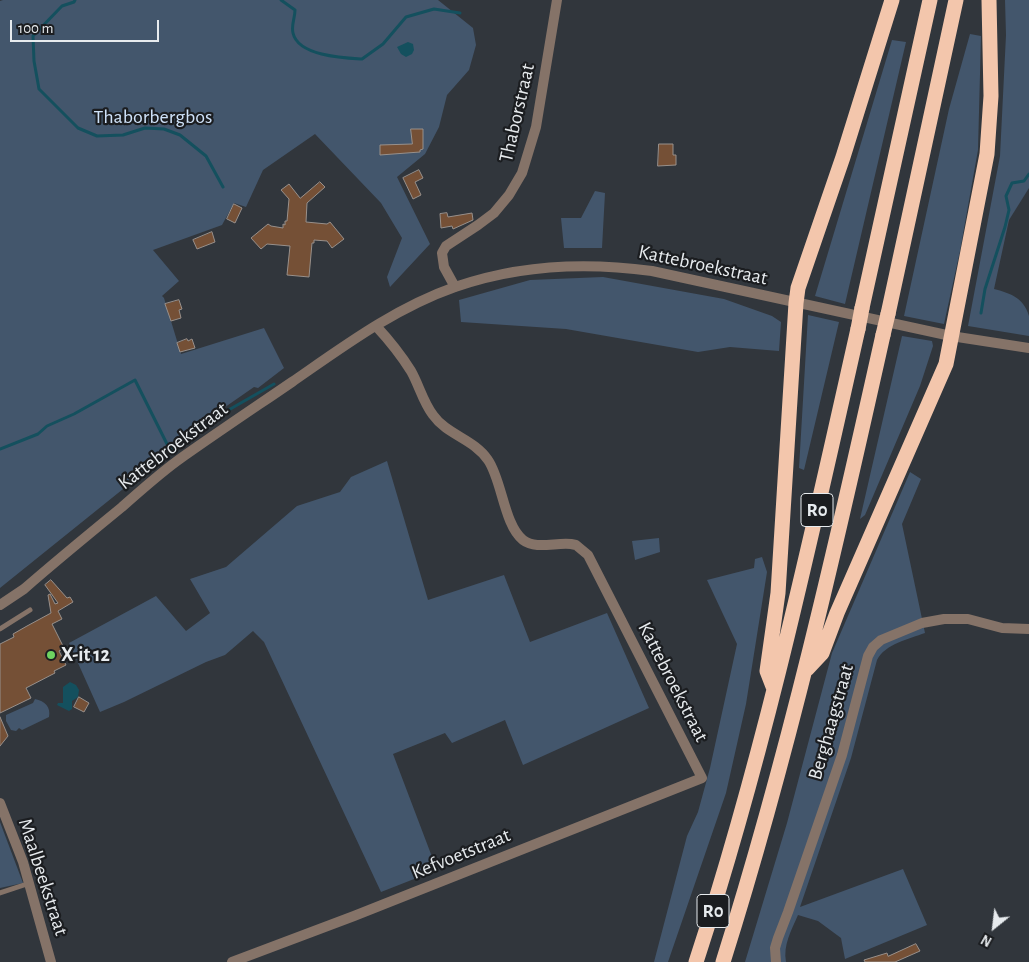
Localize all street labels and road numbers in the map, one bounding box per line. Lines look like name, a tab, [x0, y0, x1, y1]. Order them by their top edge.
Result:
street label: Thaborstraat	[494, 61, 540, 165]
street label: Kattebroekstraat	[636, 240, 770, 290]
street label: Kattebroekstraat	[113, 397, 233, 495]
road number: R0	[801, 494, 833, 526]
street label: Kattebroekstraat	[633, 618, 713, 746]
street label: Berghaagstraat	[803, 661, 859, 783]
street label: Maalbeekstraat	[13, 815, 73, 939]
street label: Kefvoetstraat	[408, 823, 514, 885]
road number: R0	[697, 894, 729, 928]

